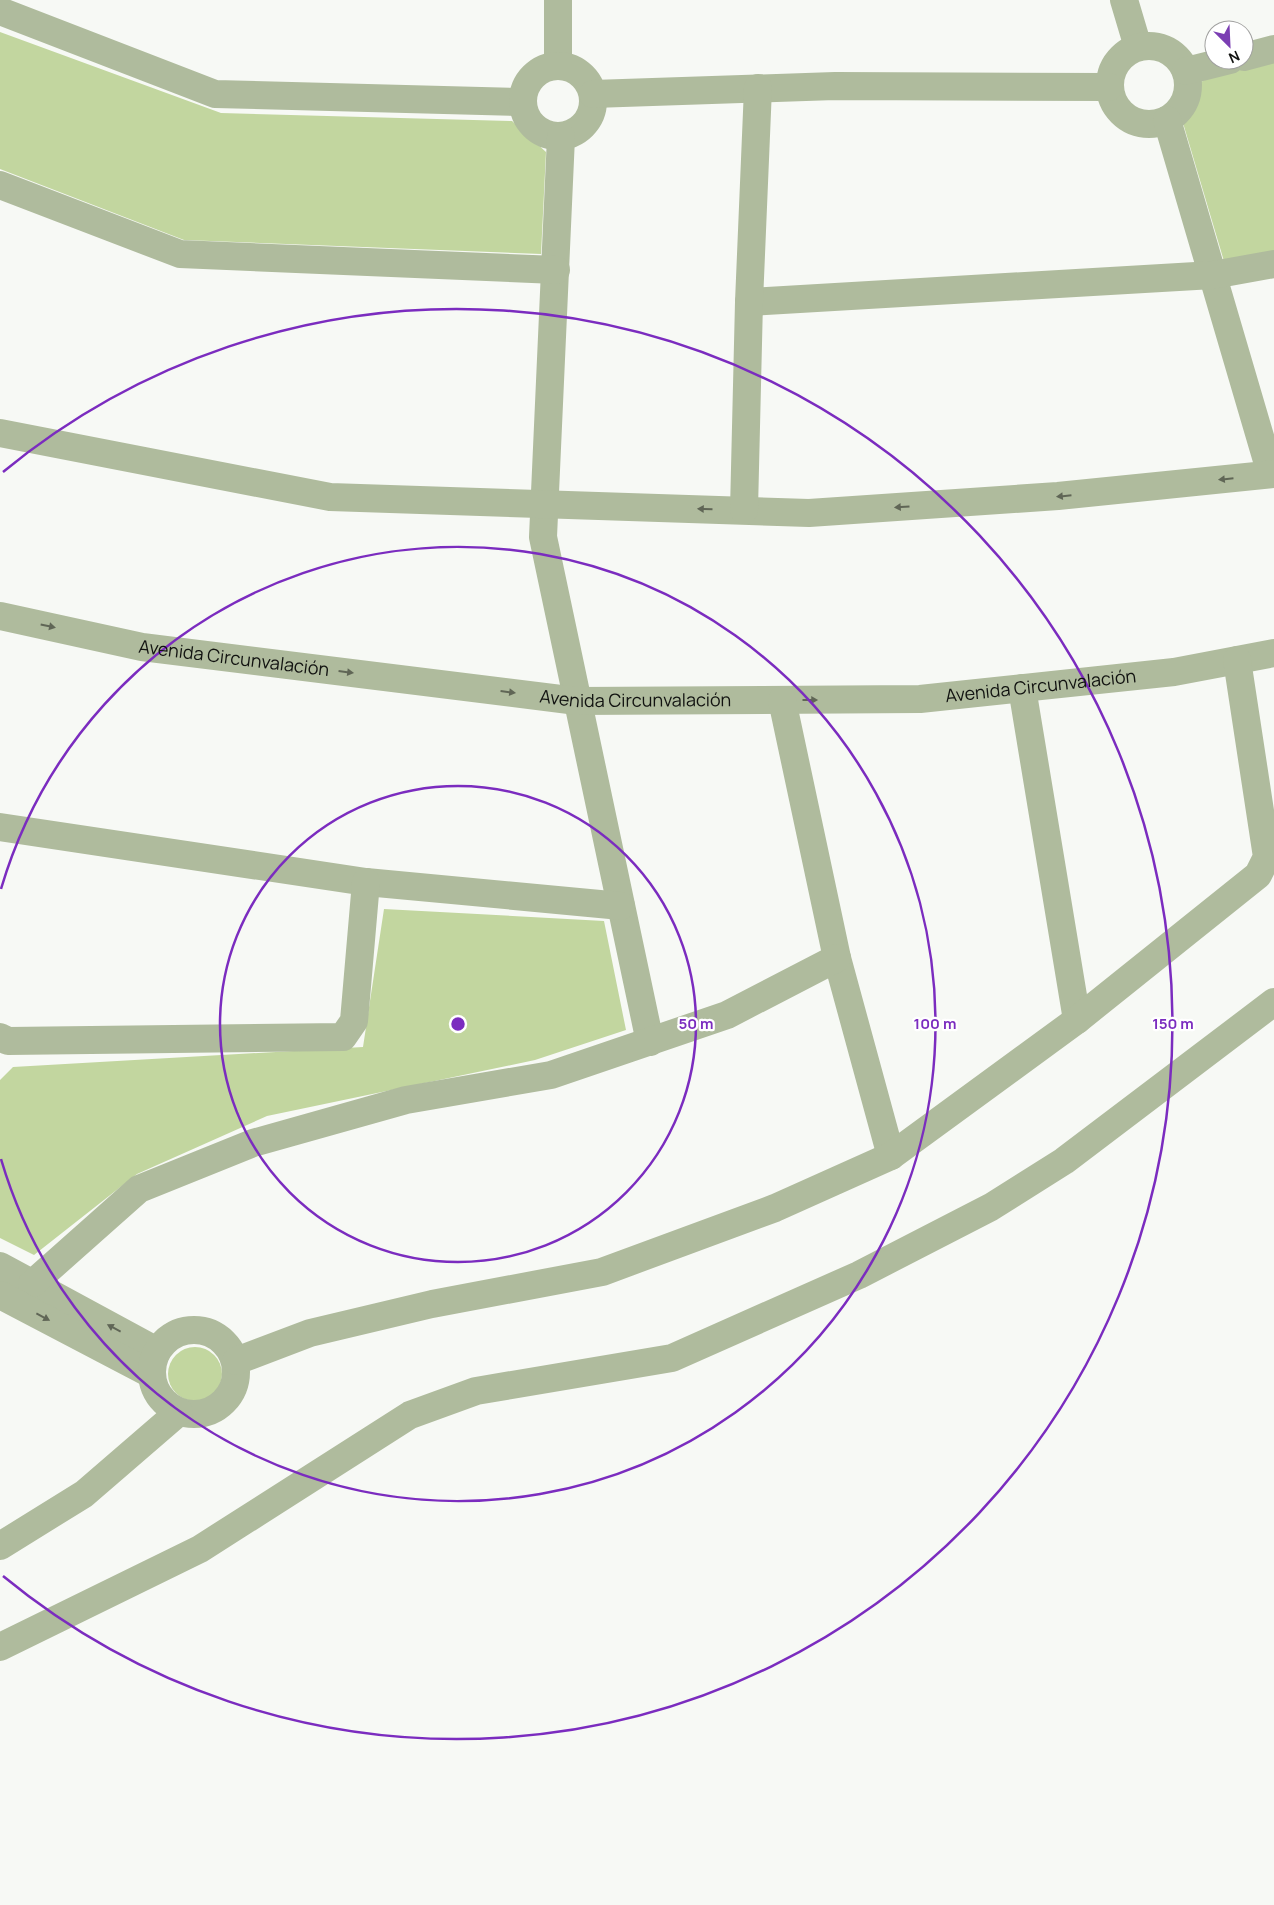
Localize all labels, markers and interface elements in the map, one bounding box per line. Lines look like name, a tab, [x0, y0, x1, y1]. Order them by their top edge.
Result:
north arrow	[1204, 20, 1254, 70]
text: N	[1226, 47, 1243, 68]
one-way arrow	[1217, 475, 1233, 483]
one-way arrow	[1056, 492, 1072, 500]
one-way arrow	[894, 503, 910, 511]
one-way arrow	[696, 505, 712, 513]
one-way arrow	[40, 623, 56, 631]
street label: Avenida Circunvalación	[137, 634, 331, 681]
street label: Avenida Circunvalación	[944, 663, 1137, 707]
one-way arrow	[339, 668, 355, 676]
street label: Avenida Circunvalación	[538, 683, 731, 712]
one-way arrow	[500, 688, 516, 696]
one-way arrow	[802, 695, 818, 703]
text: 50 m	[678, 1013, 714, 1034]
text: 100 m	[914, 1013, 956, 1034]
text: 150 m	[1152, 1013, 1194, 1034]
centre of rings	[449, 1015, 467, 1033]
one-way arrow	[36, 1313, 50, 1322]
one-way arrow	[107, 1324, 121, 1332]

